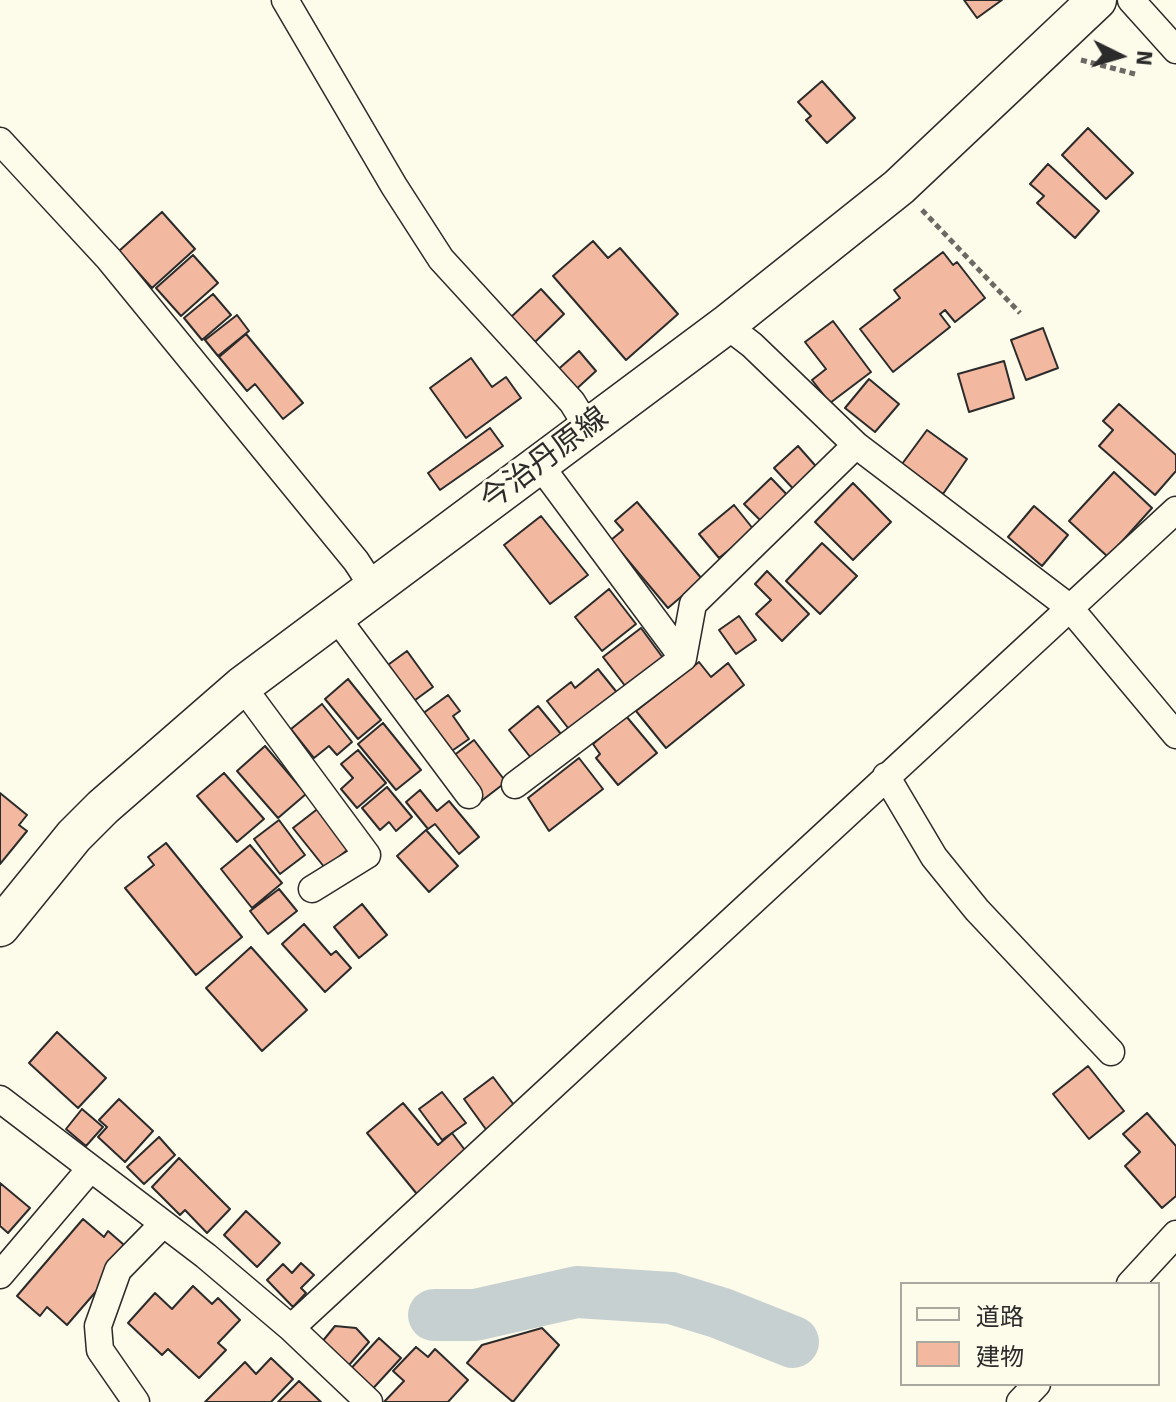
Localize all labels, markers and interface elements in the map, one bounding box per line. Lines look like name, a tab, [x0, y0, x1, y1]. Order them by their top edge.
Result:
north arrow	[1080, 16, 1160, 96]
text: N	[1130, 49, 1159, 67]
street label: 今治丹原線	[474, 400, 616, 520]
legend	[900, 1282, 1160, 1386]
text: 道路	[976, 1302, 1024, 1332]
text: 建物	[976, 1342, 1024, 1372]

